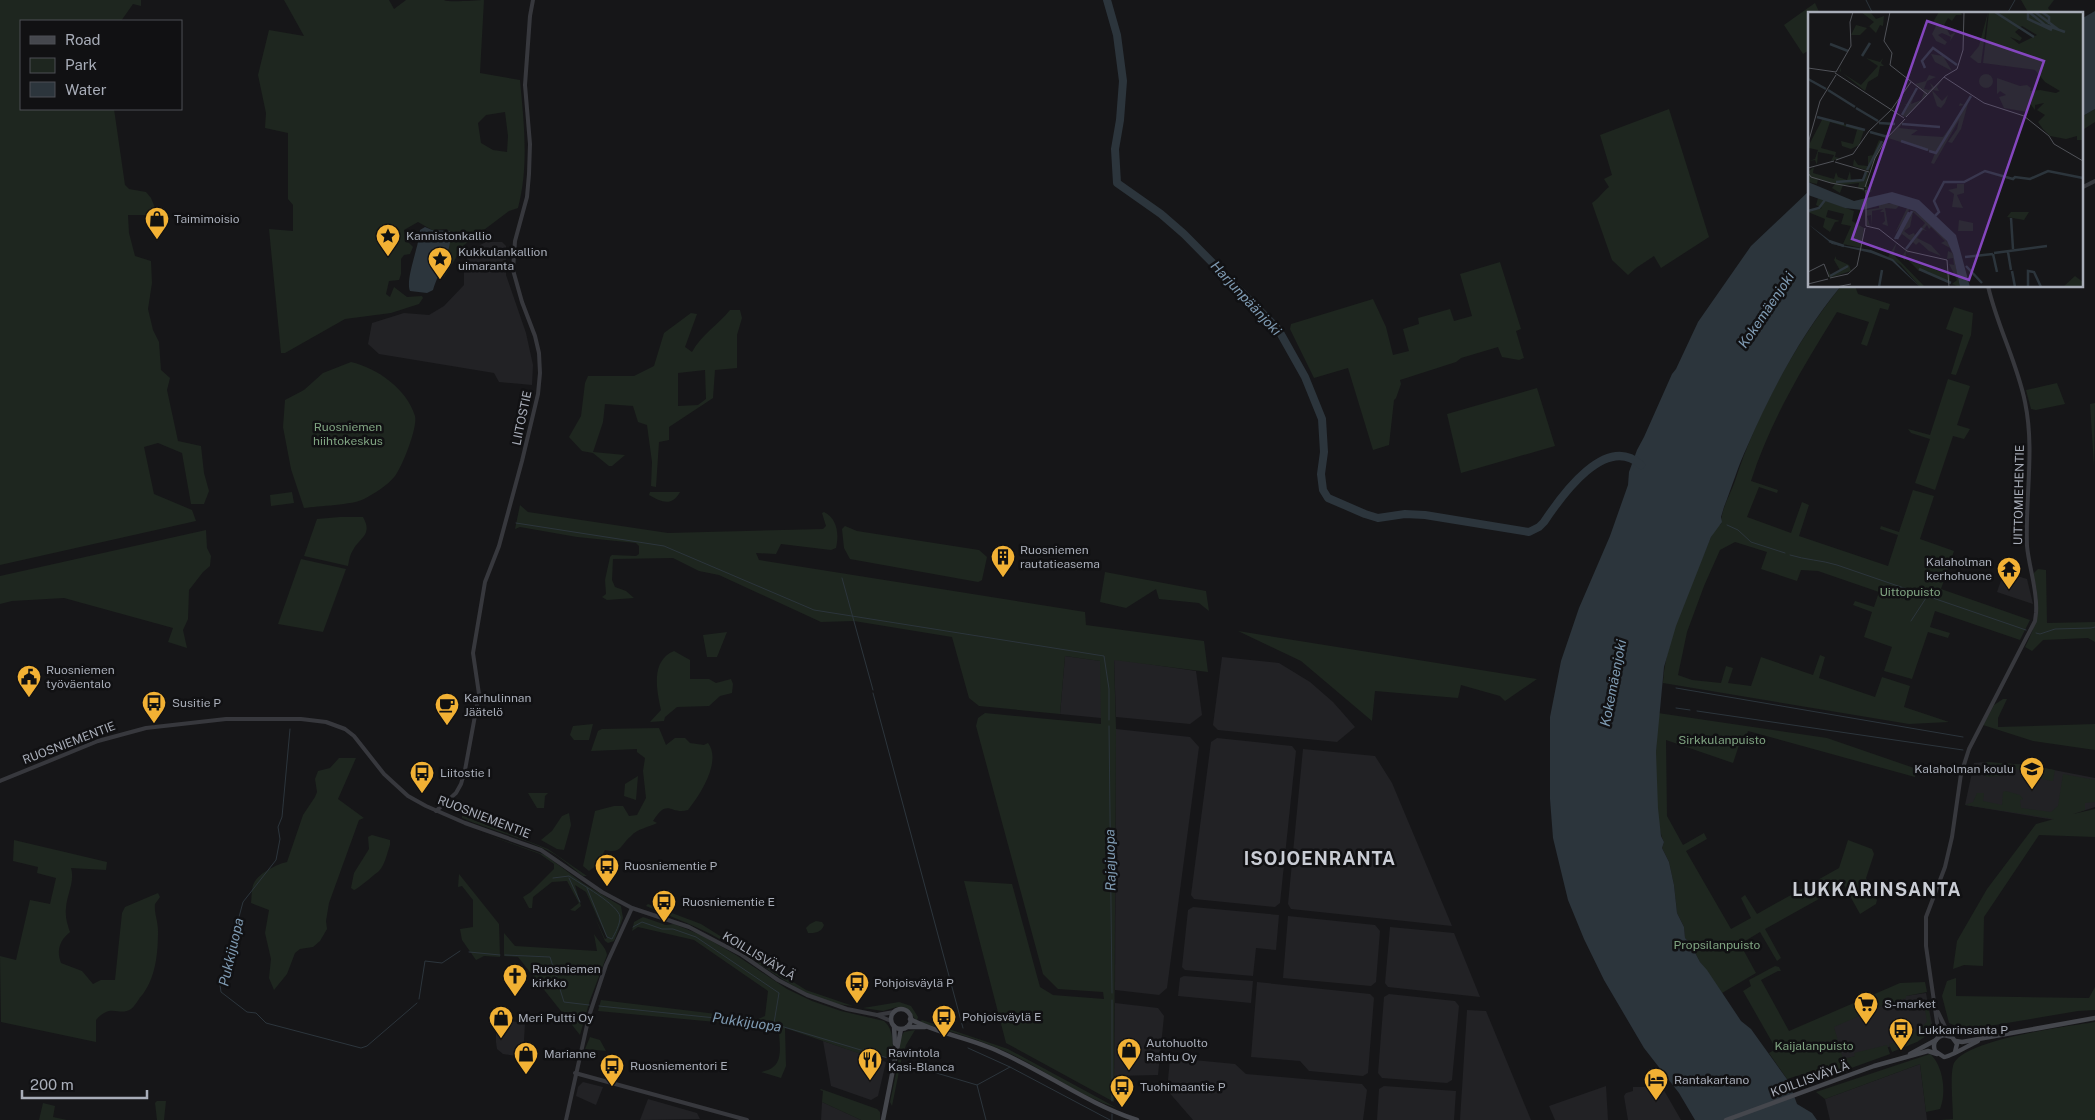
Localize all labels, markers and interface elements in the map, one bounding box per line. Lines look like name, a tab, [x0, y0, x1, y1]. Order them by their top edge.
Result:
inset map	[1808, 12, 2082, 288]
legend	[20, 20, 182, 110]
text: Road	[65, 31, 101, 48]
text: Park	[65, 56, 97, 73]
text: Water	[65, 81, 107, 98]
shop icon: Taimimoisio	[144, 206, 170, 240]
place label: Taimimoisio	[174, 212, 240, 226]
place icon: Kannistonkallio	[375, 223, 401, 257]
place label: Kannistonkallio	[406, 229, 492, 243]
place label: Kukkulankallion uimaranta	[458, 245, 547, 273]
place icon: Kukkulankallion uimaranta	[427, 246, 453, 280]
water label: Harjunpäänjoki	[1208, 258, 1285, 339]
water label: Kokemäenjoki	[1735, 269, 1798, 351]
street label: LIITOSTIE	[509, 389, 535, 447]
park label: Ruosniemen hiihtokeskus	[313, 420, 383, 448]
street label: UITTOMIEHENTIE	[2011, 445, 2027, 545]
place label: Ruosniemen rautatieasema	[1020, 543, 1100, 571]
building icon: Ruosniemen rautatieasema	[990, 544, 1016, 578]
place label: Kalaholman kerhohuone	[1926, 555, 1992, 583]
temple icon: Kalaholman kerhohuone	[1996, 556, 2022, 590]
park label: Uittopuisto	[1879, 585, 1941, 599]
water label: Kokemäenjoki	[1597, 638, 1629, 728]
place label: Ruosniemen työväentalo	[46, 663, 115, 691]
public building icon: Ruosniemen työväentalo	[16, 664, 42, 698]
bus stop icon: Susitie P	[141, 690, 167, 724]
place label: Karhulinnan Jäätelö	[464, 691, 531, 719]
cafe icon: Karhulinnan Jäätelö	[434, 692, 460, 726]
place label: Susitie P	[172, 696, 221, 710]
street label: RUOSNIEMENTIE	[21, 719, 117, 767]
park label: Sirkkulanpuisto	[1678, 733, 1766, 747]
school or university icon: Kalaholman koulu	[2019, 756, 2045, 790]
bus stop icon: Liitostie I	[409, 760, 435, 794]
place label: Kalaholman koulu	[1914, 762, 2014, 776]
place label: Liitostie I	[440, 766, 491, 780]
street label: RUOSNIEMENTIE	[436, 793, 532, 841]
water label: Rajajuopa	[1101, 829, 1119, 891]
district label: ISOJOENRANTA	[1244, 848, 1396, 869]
bus stop icon: Ruosniementie P	[594, 853, 620, 887]
place label: Ruosniementie P	[624, 859, 718, 873]
district label: LUKKARINSANTA	[1792, 879, 1962, 900]
bus stop icon: Ruosniementie E	[651, 889, 677, 923]
place label: Ruosniementie E	[682, 895, 775, 909]
water label: Pukkijuopa	[215, 916, 247, 988]
street label: KOILLISVÄYLÄ	[720, 929, 798, 984]
park label: Propsilanpuisto	[1674, 938, 1761, 952]
place label: Ruosniemen kirkko	[532, 962, 601, 990]
church icon: Ruosniemen kirkko	[502, 963, 528, 997]
bus stop icon: Pohjoisväylä P	[844, 970, 870, 1004]
place label: Pohjoisväylä P	[874, 976, 954, 990]
supermarket icon: S-market	[1853, 991, 1879, 1025]
place label: S-market	[1884, 997, 1936, 1011]
bus stop icon: Pohjoisväylä E	[931, 1004, 957, 1038]
shop icon: Meri Pultti Oy	[488, 1005, 514, 1039]
water label: Pukkijuopa	[711, 1009, 783, 1035]
place label: Pohjoisväylä E	[962, 1010, 1042, 1024]
place label: Meri Pultti Oy	[518, 1011, 594, 1025]
bus stop icon: Lukkarinsanta P	[1888, 1017, 1914, 1051]
place label: Lukkarinsanta P	[1918, 1023, 2008, 1037]
place label: Autohuolto Rahtu Oy	[1146, 1036, 1208, 1064]
shop icon: Autohuolto Rahtu Oy	[1116, 1037, 1142, 1071]
park label: Kaijalanpuisto	[1775, 1039, 1854, 1053]
shop icon: Marianne	[513, 1041, 539, 1075]
place label: Ravintola Kasi-Blanca	[888, 1046, 955, 1074]
place label: Marianne	[544, 1047, 596, 1061]
restaurant icon: Ravintola Kasi-Blanca	[857, 1047, 883, 1081]
bus stop icon: Ruosniementori E	[599, 1053, 625, 1087]
street label: KOILLISVÄYLÄ	[1769, 1058, 1852, 1100]
place label: Ruosniementori E	[630, 1059, 728, 1073]
hotel icon: Rantakartano	[1643, 1067, 1669, 1101]
scale bar	[22, 1068, 148, 1100]
place label: Rantakartano	[1674, 1073, 1749, 1087]
bus stop icon: Tuohimaantie P	[1109, 1074, 1135, 1108]
text: 200 m	[30, 1076, 74, 1093]
place label: Tuohimaantie P	[1140, 1080, 1226, 1094]

